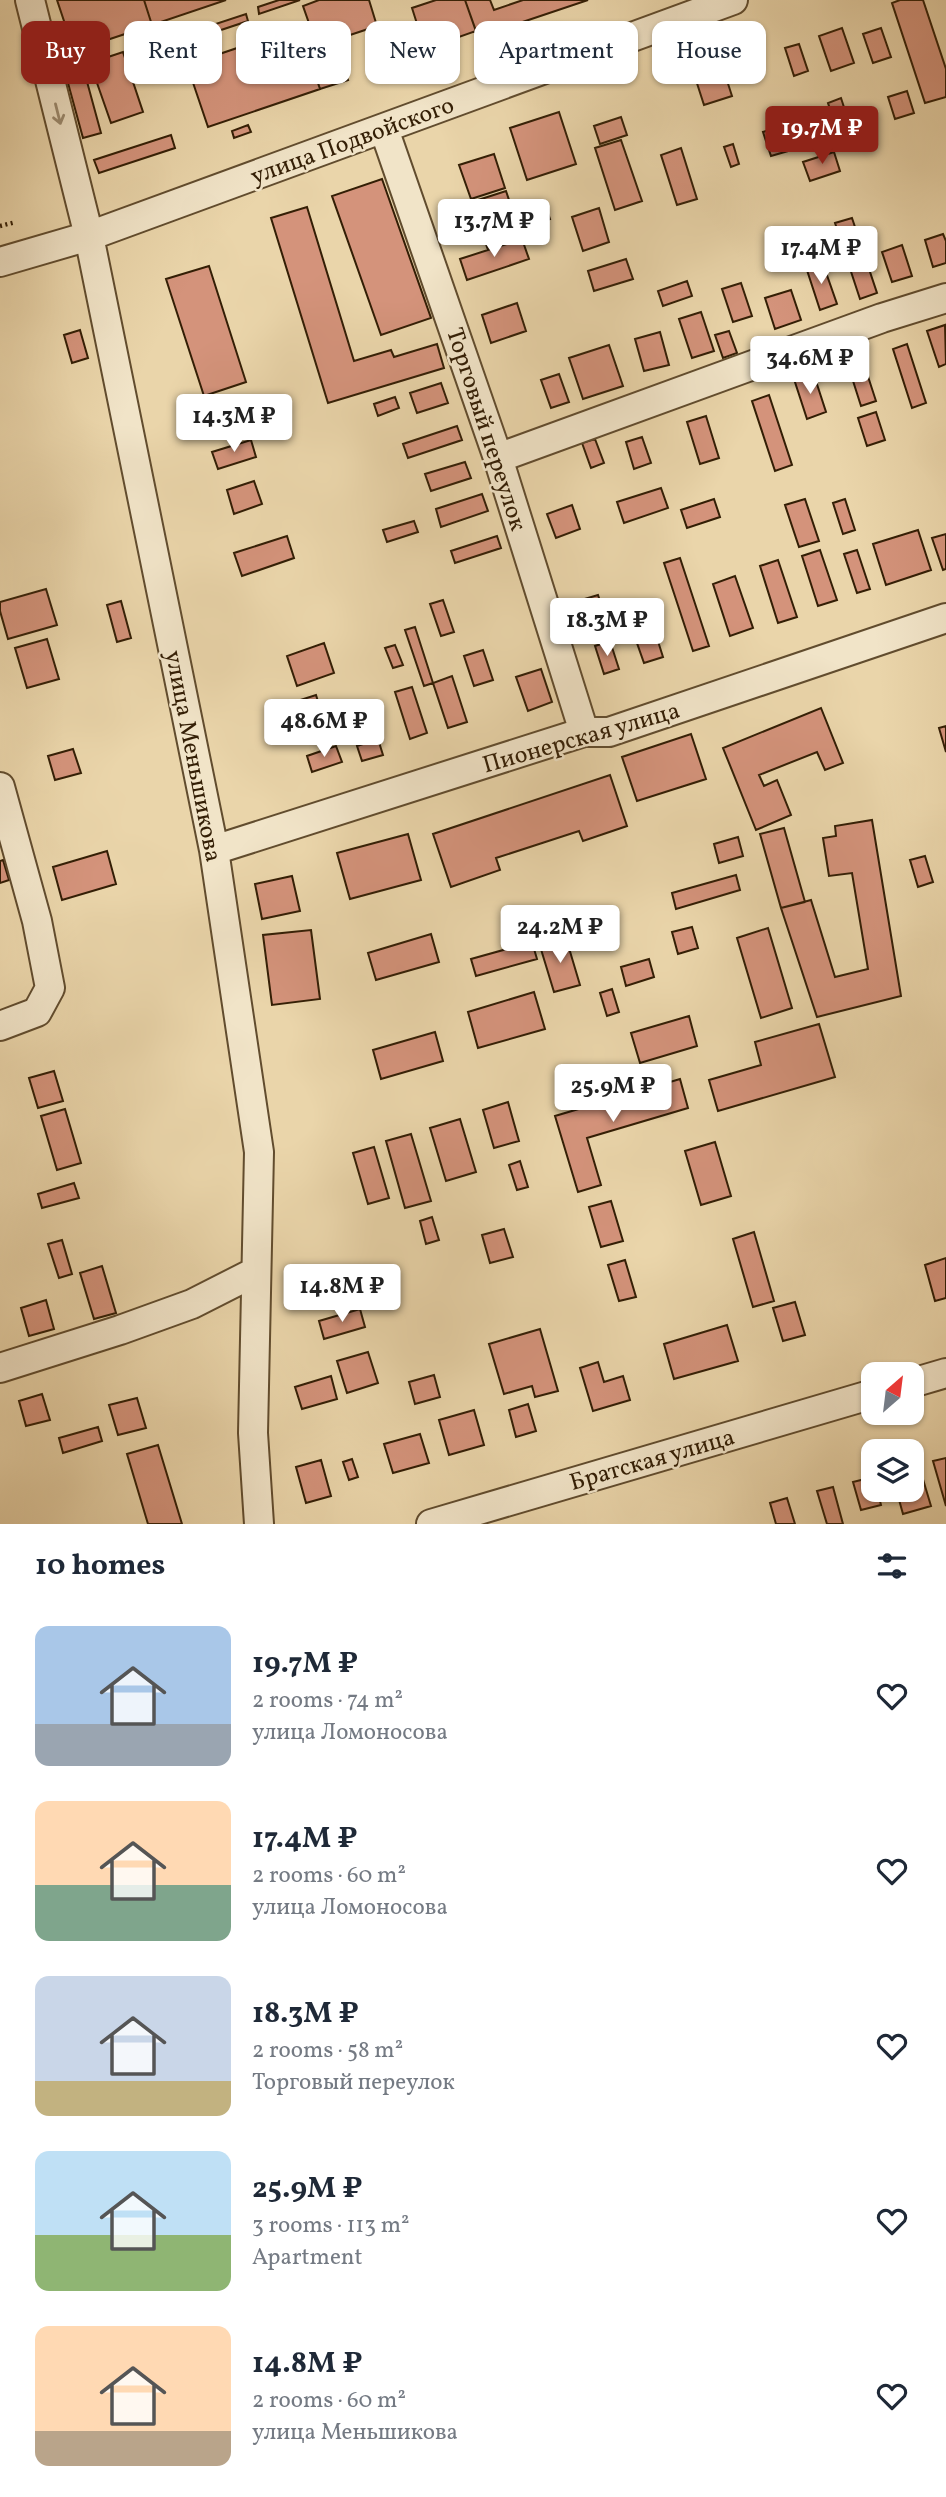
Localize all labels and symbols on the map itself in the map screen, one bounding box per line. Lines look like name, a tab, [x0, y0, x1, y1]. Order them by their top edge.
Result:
street label: улица Подвойского	[246, 89, 459, 194]
one-way arrow	[52, 102, 65, 125]
pin: 19.7M ₽	[757, 106, 887, 166]
pin: 13.7M ₽	[429, 200, 559, 259]
pin: 17.4M ₽	[756, 226, 886, 286]
street label: Торговый переулок	[436, 324, 534, 536]
pin: 34.6M ₽	[745, 336, 875, 396]
pin: 14.3M ₽	[169, 394, 299, 454]
pin: 18.3M ₽	[542, 598, 672, 658]
street label: улица Меньшикова	[155, 648, 229, 865]
street label: Пионерская улица	[479, 694, 684, 783]
pin: 48.6M ₽	[259, 700, 389, 759]
pin: 24.2M ₽	[495, 906, 625, 965]
pin: 25.9M ₽	[548, 1064, 678, 1124]
pin: 14.8M ₽	[277, 1264, 407, 1324]
north arrow	[861, 1362, 924, 1424]
street label: Братская улица	[566, 1421, 739, 1501]

